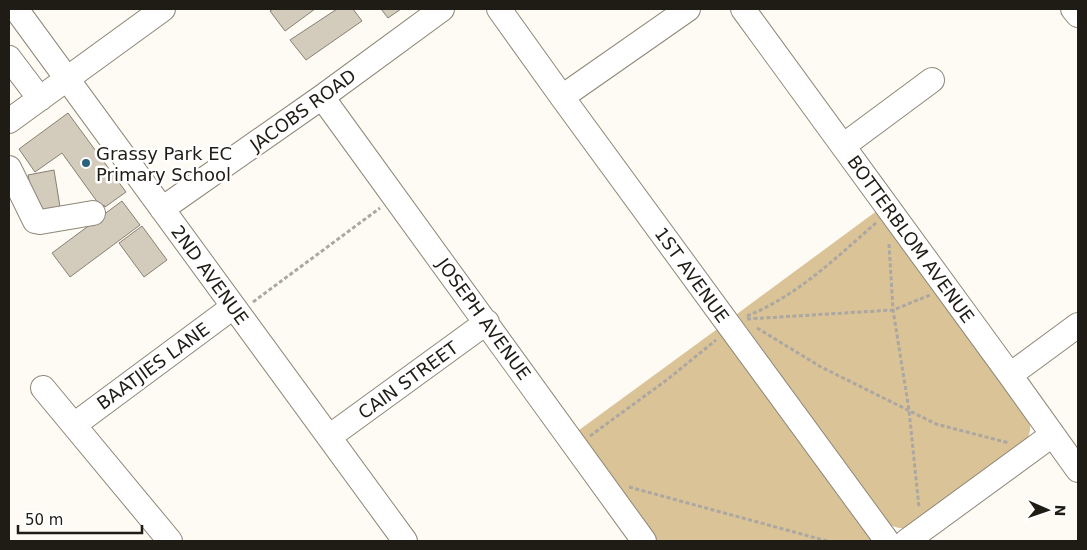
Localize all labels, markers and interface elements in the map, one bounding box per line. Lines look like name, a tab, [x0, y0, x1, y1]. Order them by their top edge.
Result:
street label: JACOBS ROAD	[245, 65, 360, 156]
place label: Grassy Park EC Primary School	[96, 143, 232, 185]
street label: BOTTERBLOM AVENUE	[843, 151, 979, 327]
marker: Grassy Park EC Primary School	[80, 157, 92, 169]
street label: 2ND AVENUE	[167, 221, 253, 329]
street label: 1ST AVENUE	[650, 223, 734, 327]
street label: JOSEPH AVENUE	[432, 253, 535, 384]
street label: BAATJIES LANE	[93, 318, 213, 414]
street label: CAIN STREET	[354, 336, 463, 423]
north arrow	[1022, 485, 1072, 535]
scale bar	[18, 502, 141, 534]
text: N	[1052, 504, 1068, 517]
text: 50 m	[25, 511, 63, 529]

